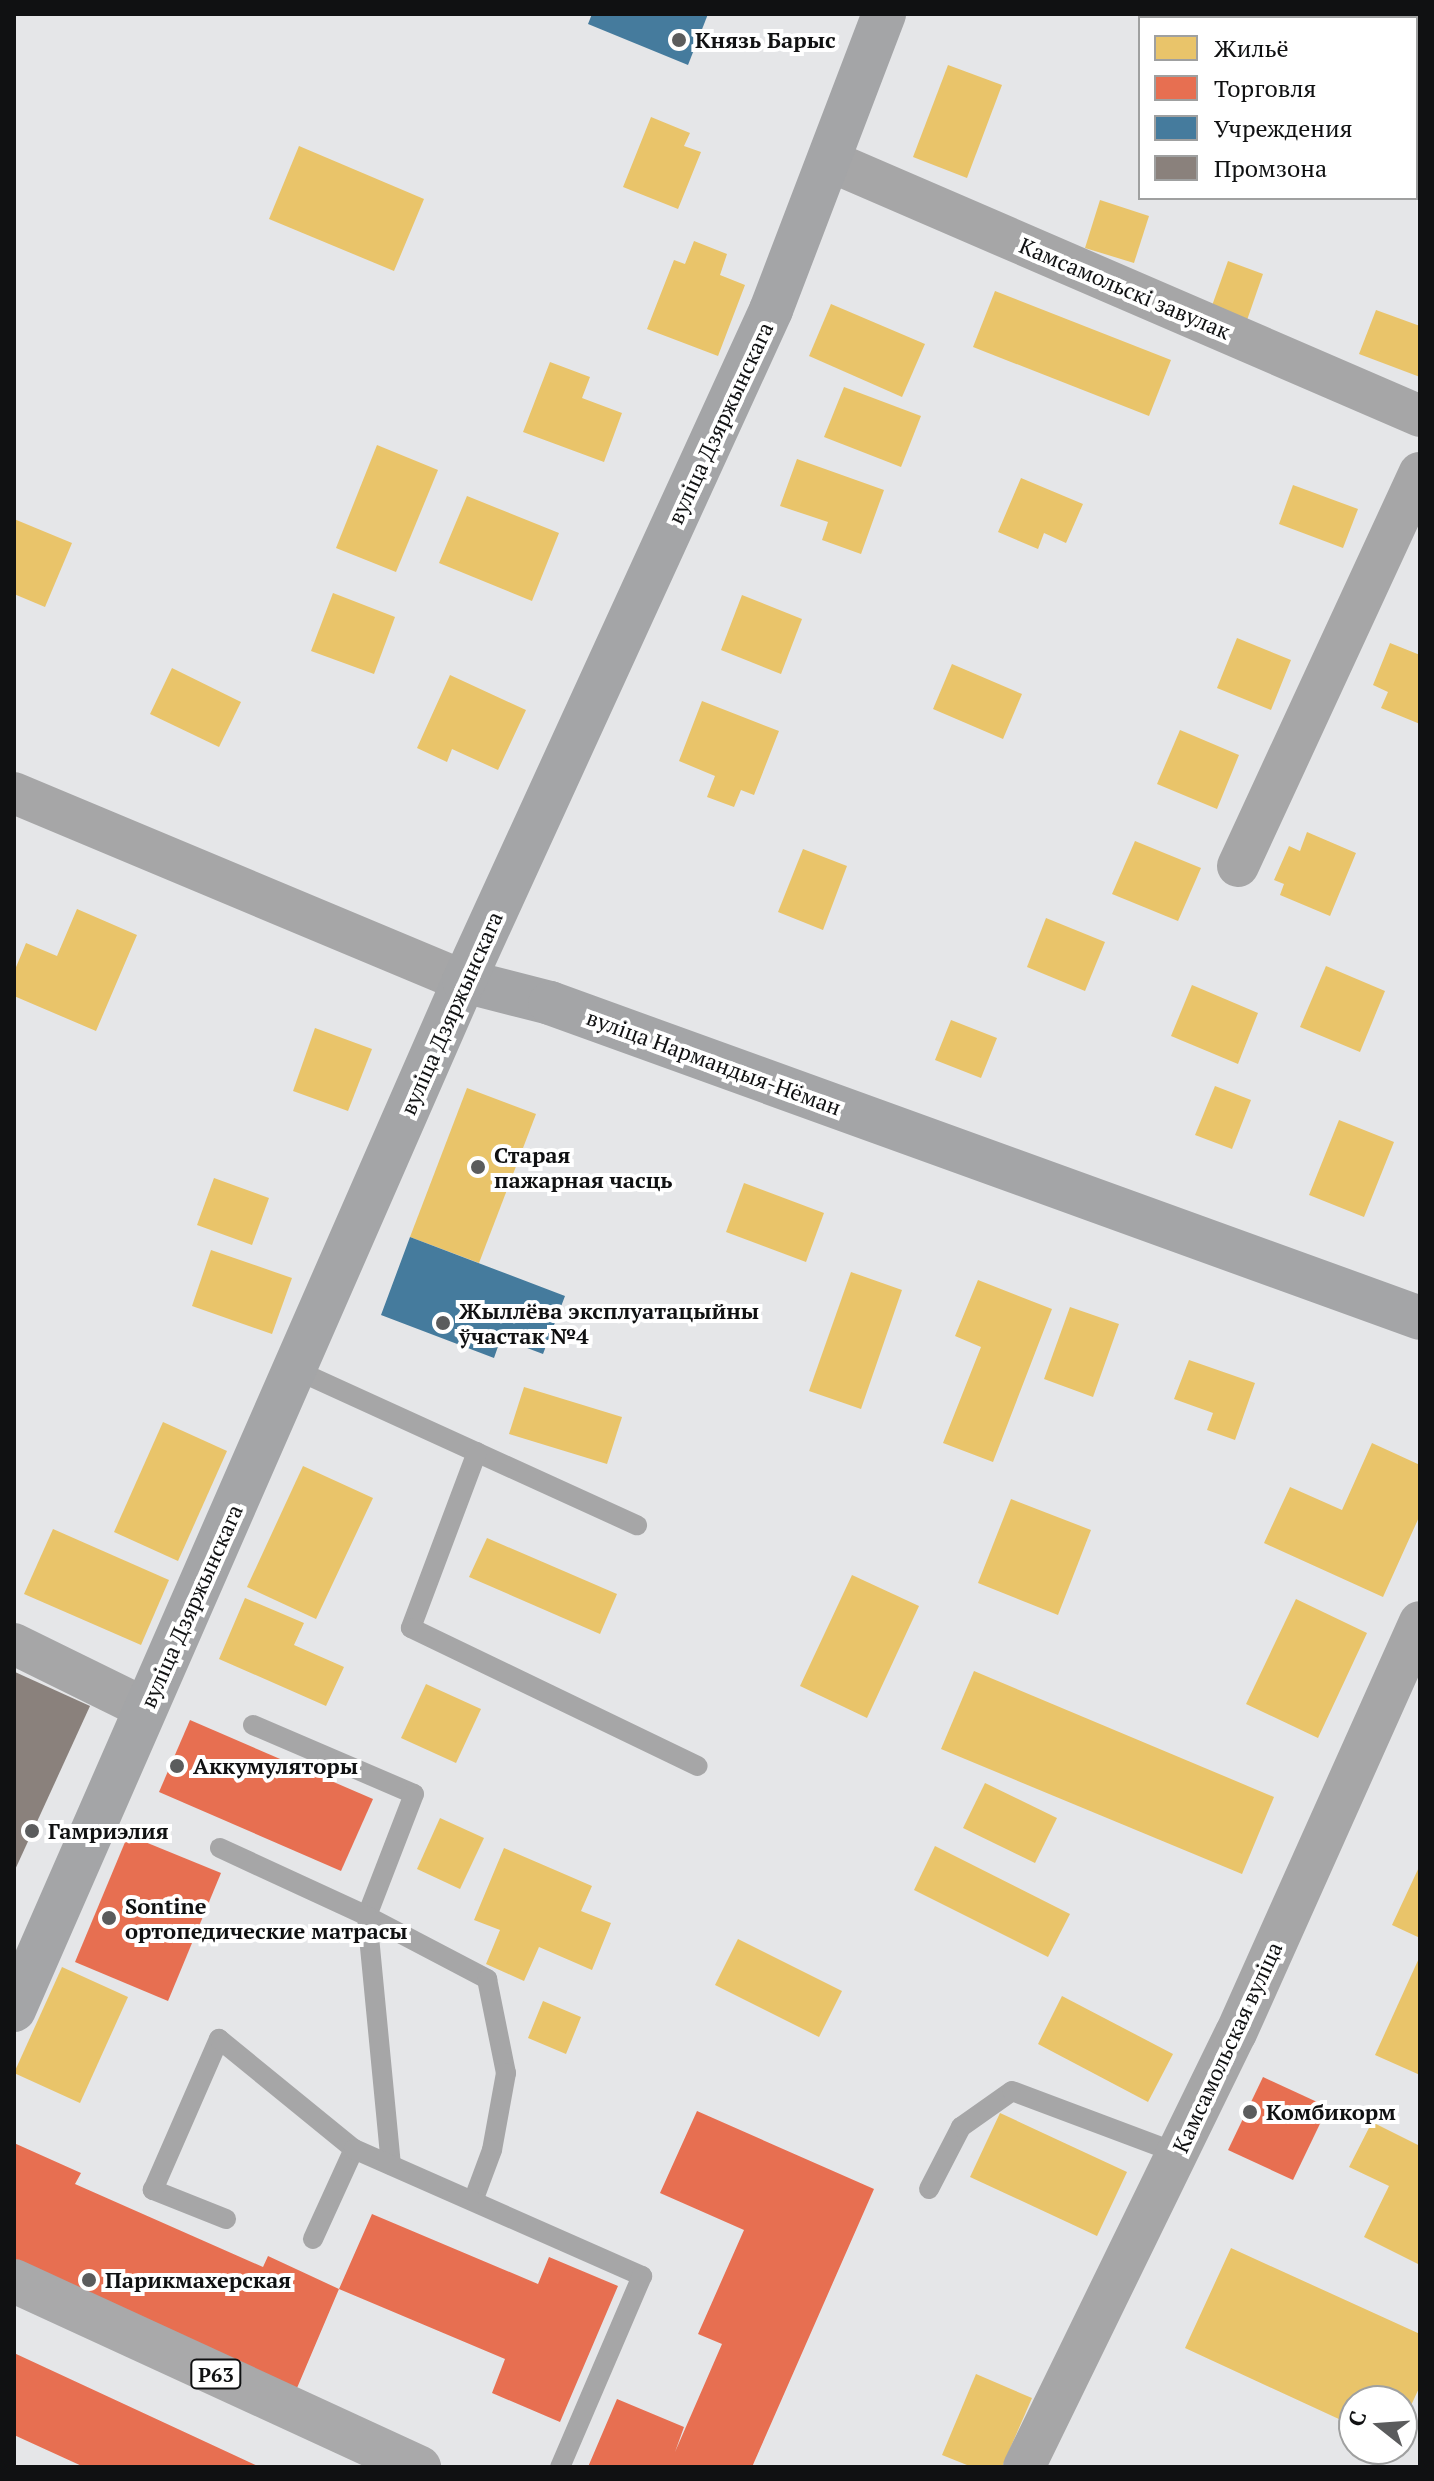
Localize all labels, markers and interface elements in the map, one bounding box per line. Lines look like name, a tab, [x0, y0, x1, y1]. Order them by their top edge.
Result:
legend	[1138, 16, 1418, 200]
place label: Князь Барыс	[695, 27, 836, 53]
marker: Князь Барыс	[670, 31, 688, 49]
text: Жильё	[1214, 32, 1288, 64]
text: Торговля	[1214, 72, 1316, 104]
text: Учреждения	[1214, 112, 1352, 144]
text: Промзона	[1214, 152, 1327, 184]
street label: Камсамольскі завулак	[1016, 232, 1234, 344]
street label: вуліца Дзяржынскага	[662, 318, 778, 528]
street label: вуліца Дзяржынскага	[394, 907, 508, 1119]
street label: вуліца Нармандыя-Нёман	[583, 1004, 845, 1120]
place label: Старая пажарная часць	[494, 1141, 673, 1192]
marker: Старая пажарная часць	[469, 1158, 487, 1176]
place label: Жыллёва эксплуатацыйны ўчастак №4	[459, 1297, 759, 1348]
marker: Жыллёва эксплуатацыйны ўчастак №4	[434, 1314, 452, 1332]
street label: вуліца Дзяржынскага	[134, 1500, 248, 1712]
place label: Аккумуляторы	[193, 1753, 358, 1779]
marker: Аккумуляторы	[168, 1757, 186, 1775]
place label: Гамриэлия	[48, 1818, 168, 1844]
marker: Гамриэлия	[23, 1822, 41, 1840]
place label: Sontine ортопедические матрасы	[125, 1892, 408, 1944]
marker: Sontine ортопедические матрасы	[100, 1909, 118, 1927]
street label: Камсамольская вуліца	[1167, 1938, 1287, 2156]
place label: Комбикорм	[1266, 2099, 1396, 2125]
marker: Комбикорм	[1241, 2103, 1259, 2121]
place label: Парикмахерская	[105, 2267, 291, 2293]
marker: Парикмахерская	[80, 2271, 98, 2289]
road number: Р63	[190, 2358, 242, 2390]
north arrow	[1338, 2385, 1418, 2465]
text: С	[1341, 2407, 1372, 2430]

